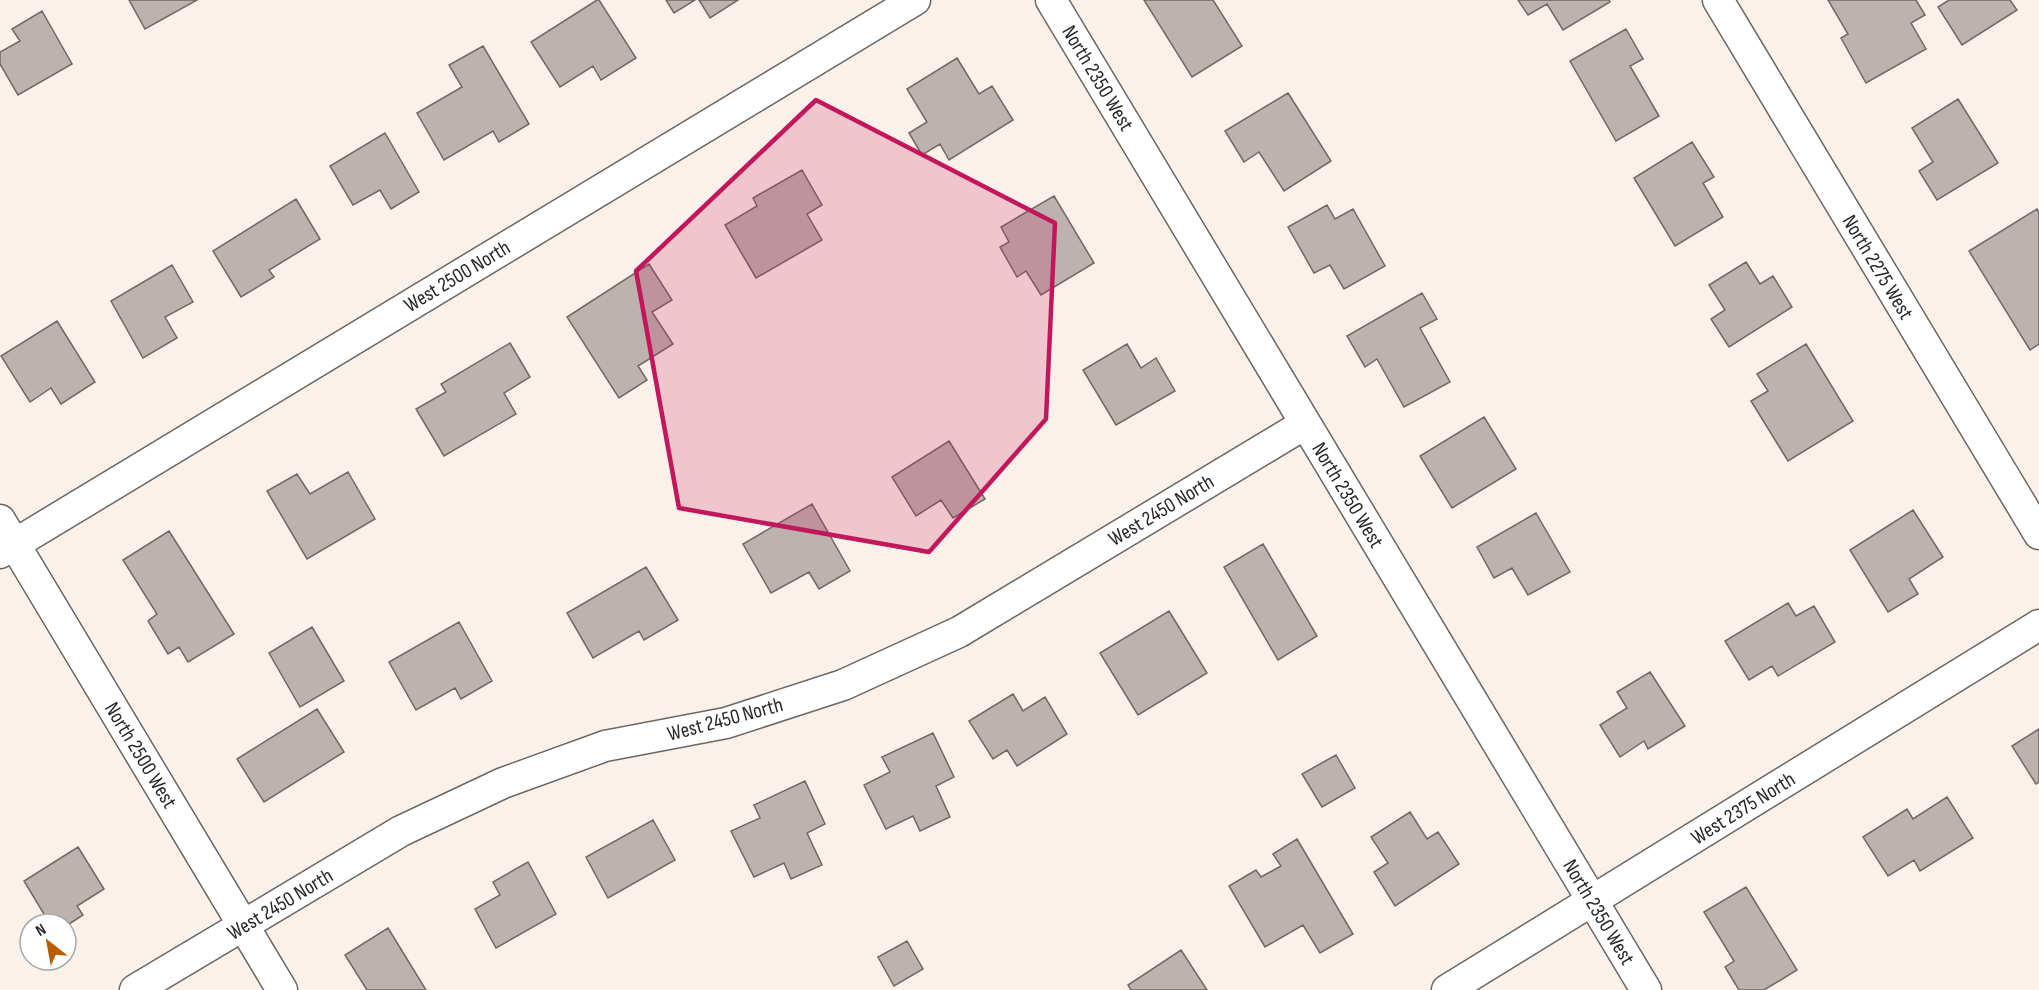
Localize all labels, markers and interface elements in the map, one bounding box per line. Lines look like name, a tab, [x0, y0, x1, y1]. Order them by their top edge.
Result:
street label: North 2350 West	[1056, 21, 1139, 136]
street label: North 2275 West	[1837, 210, 1919, 324]
street label: West 2500 North	[400, 235, 515, 318]
street label: North 2350 West	[1306, 438, 1389, 553]
street label: West 2450 North	[1104, 469, 1219, 552]
street label: West 2450 North	[665, 692, 786, 747]
street label: North 2500 West	[99, 698, 182, 813]
street label: West 2375 North	[1687, 767, 1800, 850]
street label: North 2350 West	[1557, 855, 1640, 970]
street label: West 2450 North	[223, 863, 338, 946]
north arrow	[18, 912, 78, 972]
text: N	[32, 920, 50, 941]

